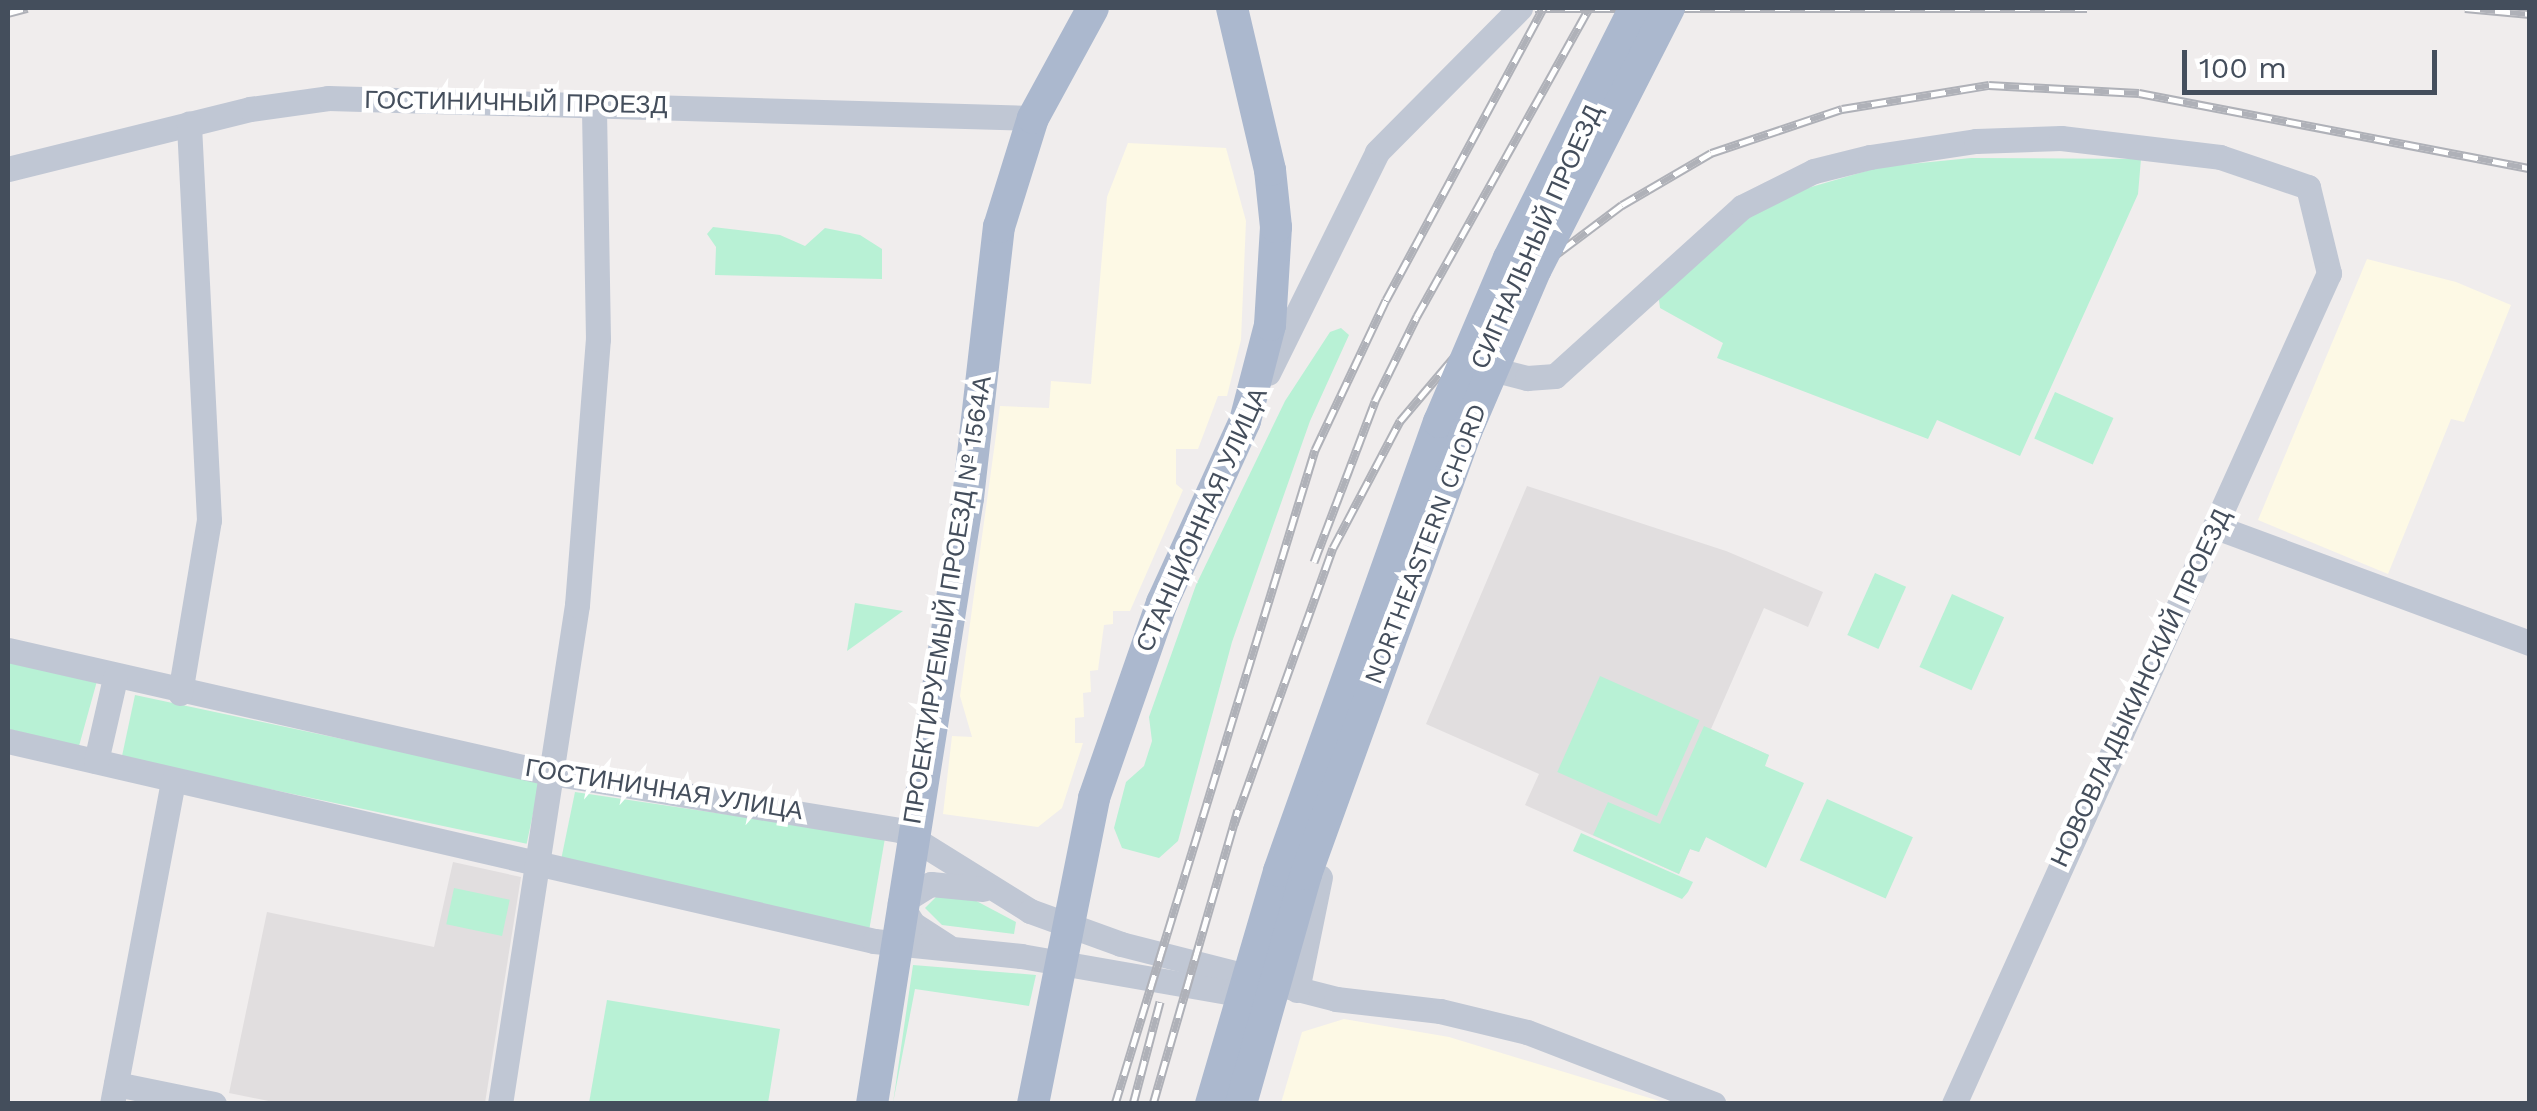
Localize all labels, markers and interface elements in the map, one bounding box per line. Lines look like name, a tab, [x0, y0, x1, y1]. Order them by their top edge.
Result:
scale bar	[2187, 30, 2442, 92]
text: 100 m	[2199, 50, 2287, 85]
street label: ГОСТИНИЧНЫЙ ПРОЕЗД	[364, 85, 668, 121]
street label: СИГНАЛЬНЫЙ ПРОЕЗД	[1465, 100, 1609, 374]
street label: ПРОЕКТИРУЕМЫЙ ПРОЕЗД № 1564А	[898, 374, 998, 826]
street label: СТАНЦИОННАЯ УЛИЦА	[1130, 383, 1274, 657]
street label: NORTHEASTERN CHORD	[1359, 400, 1493, 688]
street label: НОВОВЛАДЫКИНСКИЙ ПРОЕЗД	[2045, 504, 2237, 872]
street label: ГОСТИНИЧНАЯ УЛИЦА	[523, 753, 805, 827]

